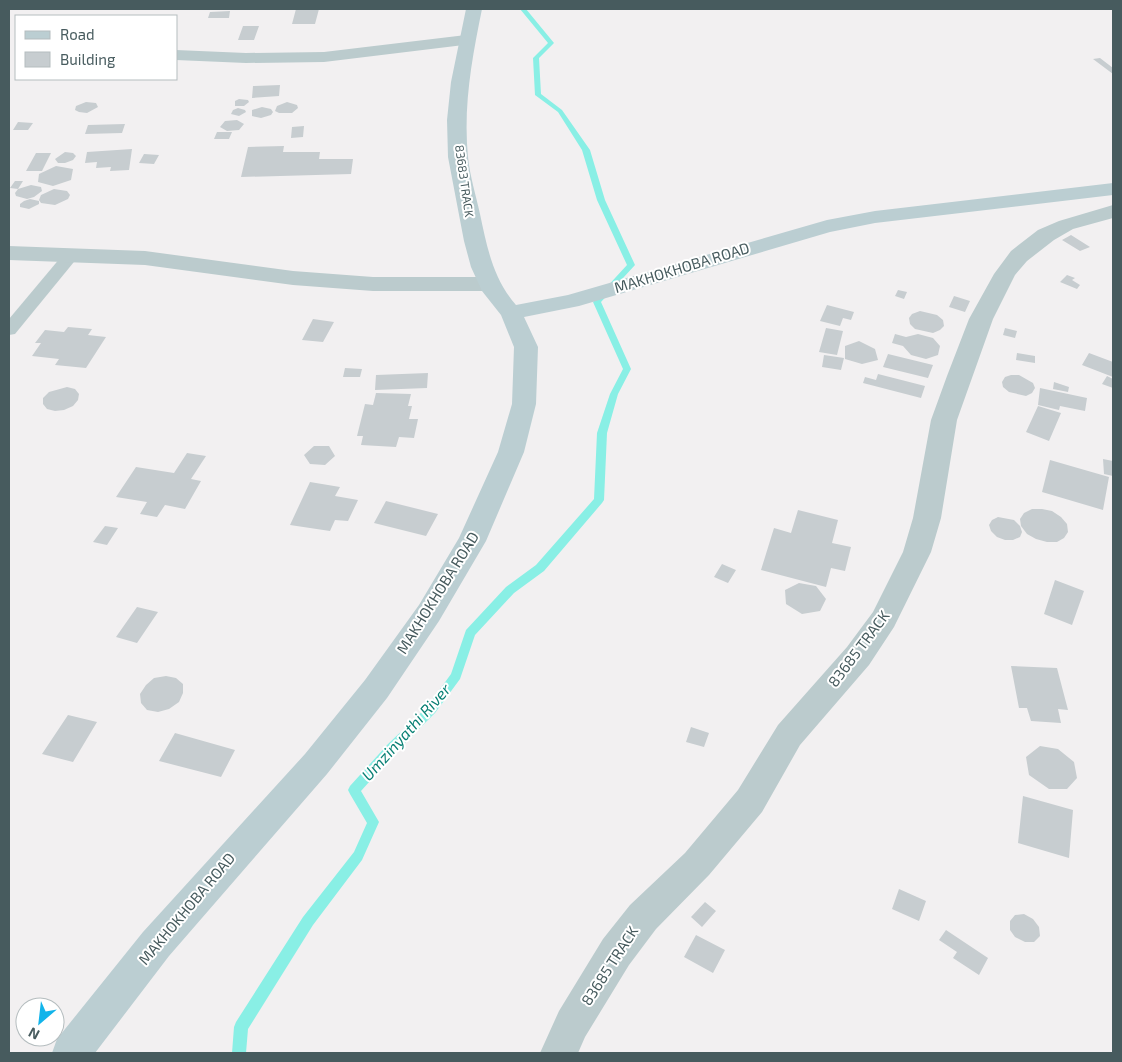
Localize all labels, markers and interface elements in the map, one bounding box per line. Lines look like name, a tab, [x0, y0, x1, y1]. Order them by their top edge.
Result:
legend	[15, 15, 178, 80]
text: Road	[60, 25, 95, 43]
text: Building	[60, 50, 116, 68]
street label: 83683 TRACK	[453, 144, 477, 218]
street label: MAKHOKHOBA ROAD	[612, 238, 752, 296]
street label: MAKHOKHOBA ROAD	[392, 528, 482, 657]
street label: 83685 TRACK	[824, 607, 893, 690]
water label: Umzinyathi River	[357, 679, 455, 785]
street label: MAKHOKHOBA ROAD	[134, 849, 238, 968]
street label: 83685 TRACK	[577, 922, 642, 1008]
north arrow	[15, 997, 65, 1047]
text: N	[25, 1024, 42, 1044]

